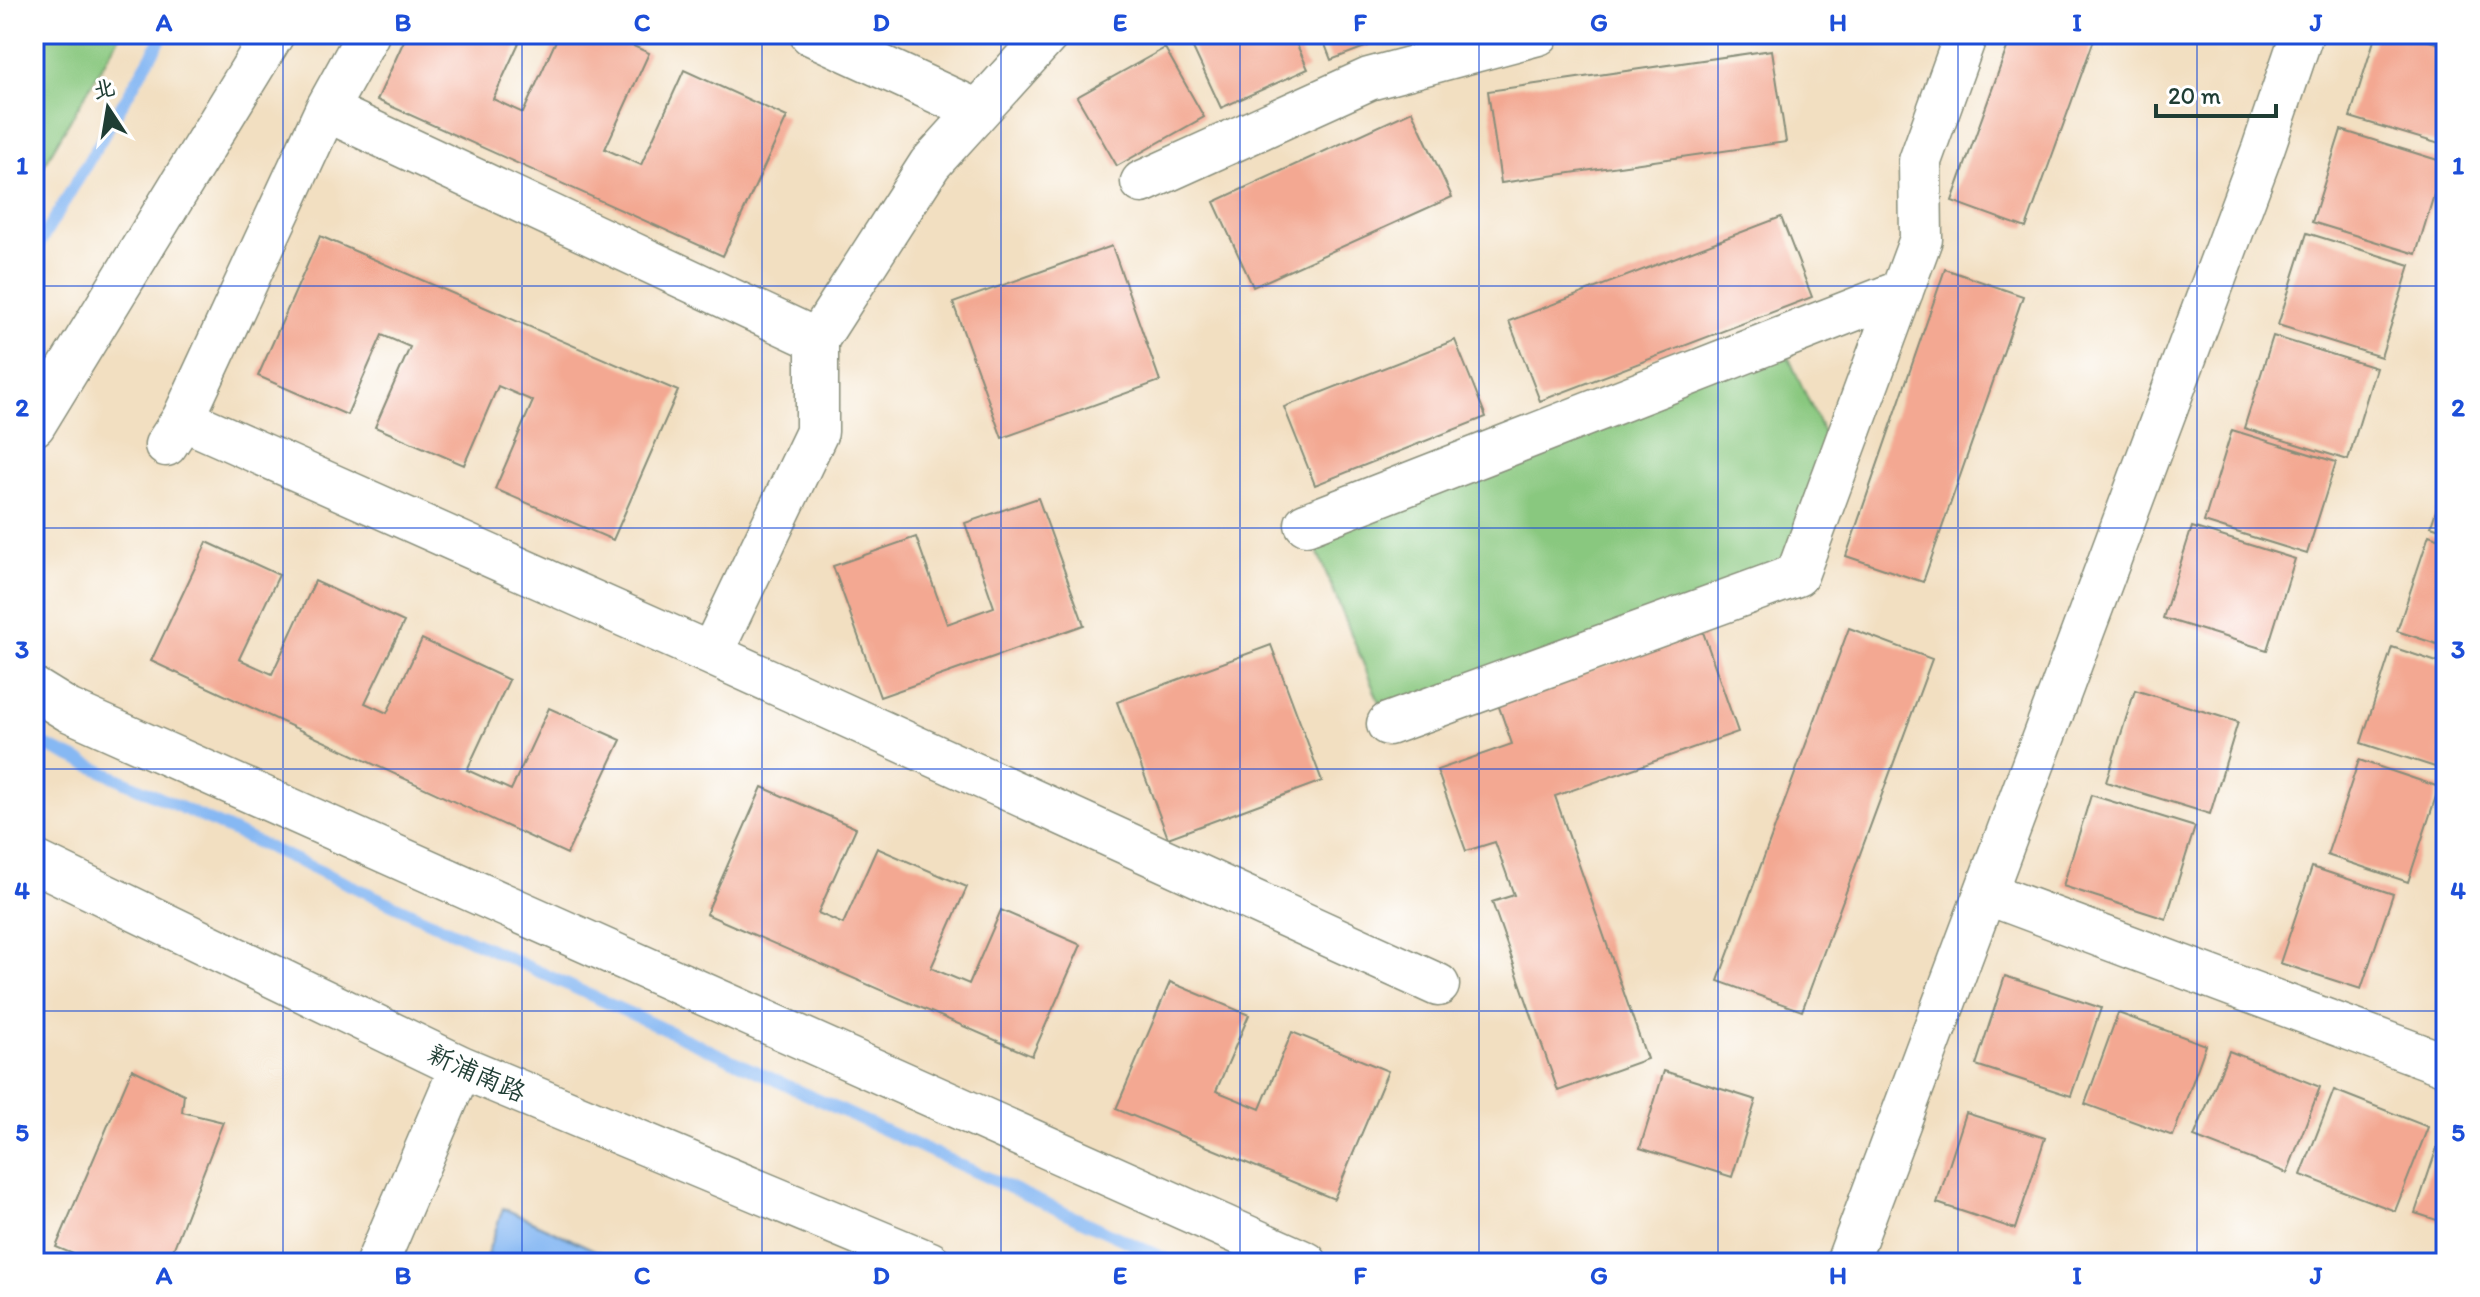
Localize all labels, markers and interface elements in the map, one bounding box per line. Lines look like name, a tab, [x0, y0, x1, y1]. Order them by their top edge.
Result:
text: A	[155, 6, 173, 38]
text: B	[395, 6, 412, 38]
text: C	[634, 6, 651, 38]
text: D	[872, 6, 890, 38]
text: E	[1113, 6, 1127, 38]
text: F	[1353, 6, 1367, 38]
text: G	[1590, 6, 1608, 38]
text: H	[1829, 6, 1847, 38]
text: I	[2072, 6, 2082, 38]
text: J	[2309, 6, 2323, 38]
north arrow	[68, 68, 148, 148]
scale bar	[2156, 68, 2276, 118]
text: 北	[90, 73, 118, 104]
text: 20 m	[2168, 81, 2221, 110]
text: 1	[16, 149, 28, 181]
text: 1	[2452, 149, 2464, 181]
text: 2	[15, 391, 29, 423]
text: 2	[2451, 391, 2465, 423]
text: 3	[15, 633, 29, 665]
text: 3	[2451, 633, 2465, 665]
text: 4	[14, 874, 30, 906]
text: 4	[2450, 874, 2466, 906]
street label: 新浦南路	[423, 1037, 531, 1109]
text: 5	[15, 1116, 29, 1148]
text: 5	[2451, 1116, 2465, 1148]
text: A	[155, 1259, 173, 1291]
text: B	[395, 1259, 412, 1291]
text: C	[634, 1259, 651, 1291]
text: D	[872, 1259, 890, 1291]
text: E	[1113, 1259, 1127, 1291]
text: F	[1353, 1259, 1367, 1291]
text: G	[1590, 1259, 1608, 1291]
text: H	[1829, 1259, 1847, 1291]
text: I	[2072, 1259, 2082, 1291]
text: J	[2309, 1259, 2323, 1291]

